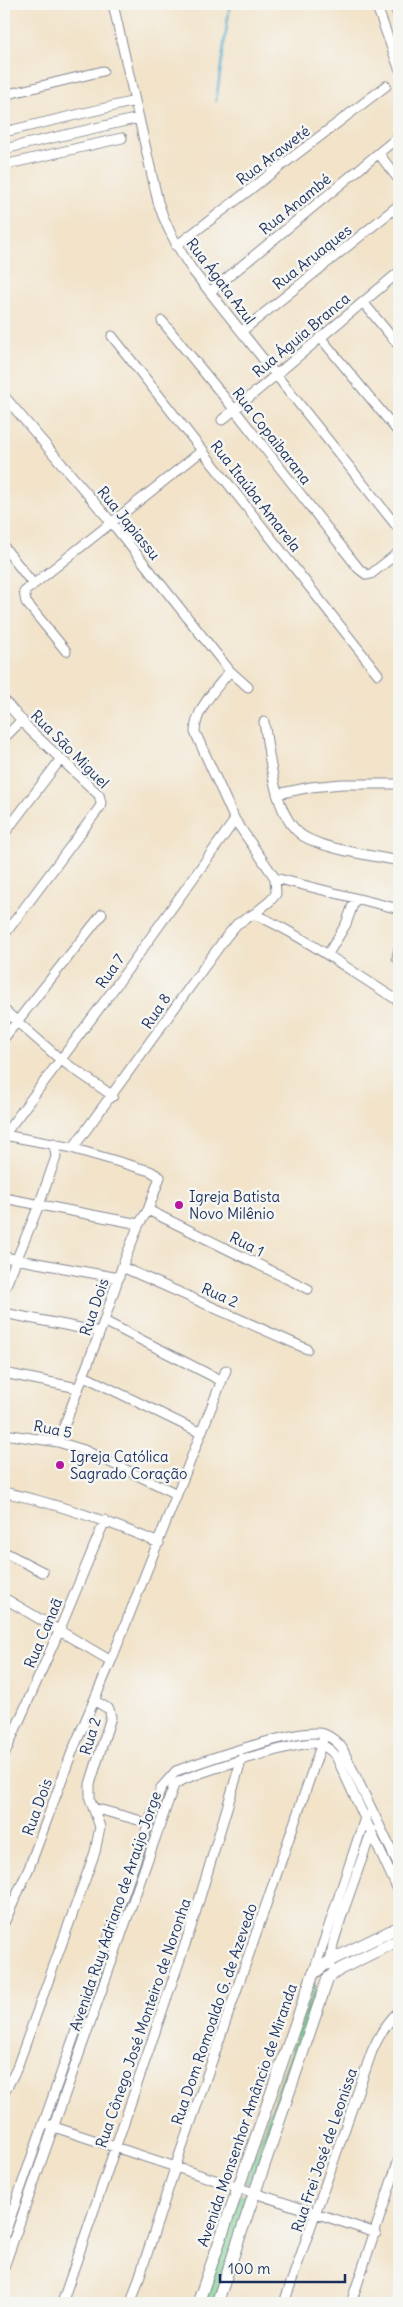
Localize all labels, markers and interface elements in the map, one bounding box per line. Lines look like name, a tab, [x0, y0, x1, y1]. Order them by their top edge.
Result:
street label: Rua Araweté	[232, 121, 314, 189]
street label: Rua Anambé	[255, 169, 335, 239]
street label: Rua Aruaques	[269, 220, 355, 294]
street label: Rua Ágata Azul	[182, 234, 260, 328]
street label: Rua Águia Branca	[248, 288, 354, 381]
street label: Rua Copaibarana	[228, 384, 316, 488]
street label: Rua Itaúba Amarela	[207, 436, 306, 556]
street label: Rua Japiassu	[94, 482, 165, 564]
street label: Rua São Miguel	[27, 706, 113, 792]
street label: Rua 7	[91, 950, 129, 992]
street label: Rua 8	[137, 990, 175, 1032]
place label: Igreja Batista Novo Milênio	[189, 1187, 281, 1223]
marker: Igreja Batista Novo Milênio	[173, 1199, 185, 1211]
street label: Rua 1	[227, 1227, 267, 1261]
street label: Rua Dois	[75, 1276, 113, 1338]
street label: Rua 2	[199, 1278, 241, 1312]
street label: Rua 5	[32, 1416, 74, 1442]
place label: Igreja Católica Sagrado Coração	[70, 1447, 188, 1483]
marker: Igreja Católica Sagrado Coração	[54, 1459, 66, 1471]
street label: Rua Canaã	[20, 1595, 66, 1671]
street label: Rua 2	[75, 1715, 105, 1757]
street label: Rua Dois	[18, 1776, 56, 1838]
street label: Avenida Ruy Adriano de Araújo Jorge	[65, 1789, 165, 2033]
street label: Rua Cônego José Monteiro de Noronha	[91, 1895, 195, 2150]
street label: Rua Dom Romoaldo G. de Azevedo	[167, 1901, 261, 2127]
street label: Avenida Monsenhor Amâncio de Miranda	[193, 1981, 301, 2249]
street label: Rua Frei José de Leonissa	[287, 2065, 361, 2235]
scale bar	[220, 2252, 346, 2284]
text: 100 m	[228, 2259, 270, 2278]

